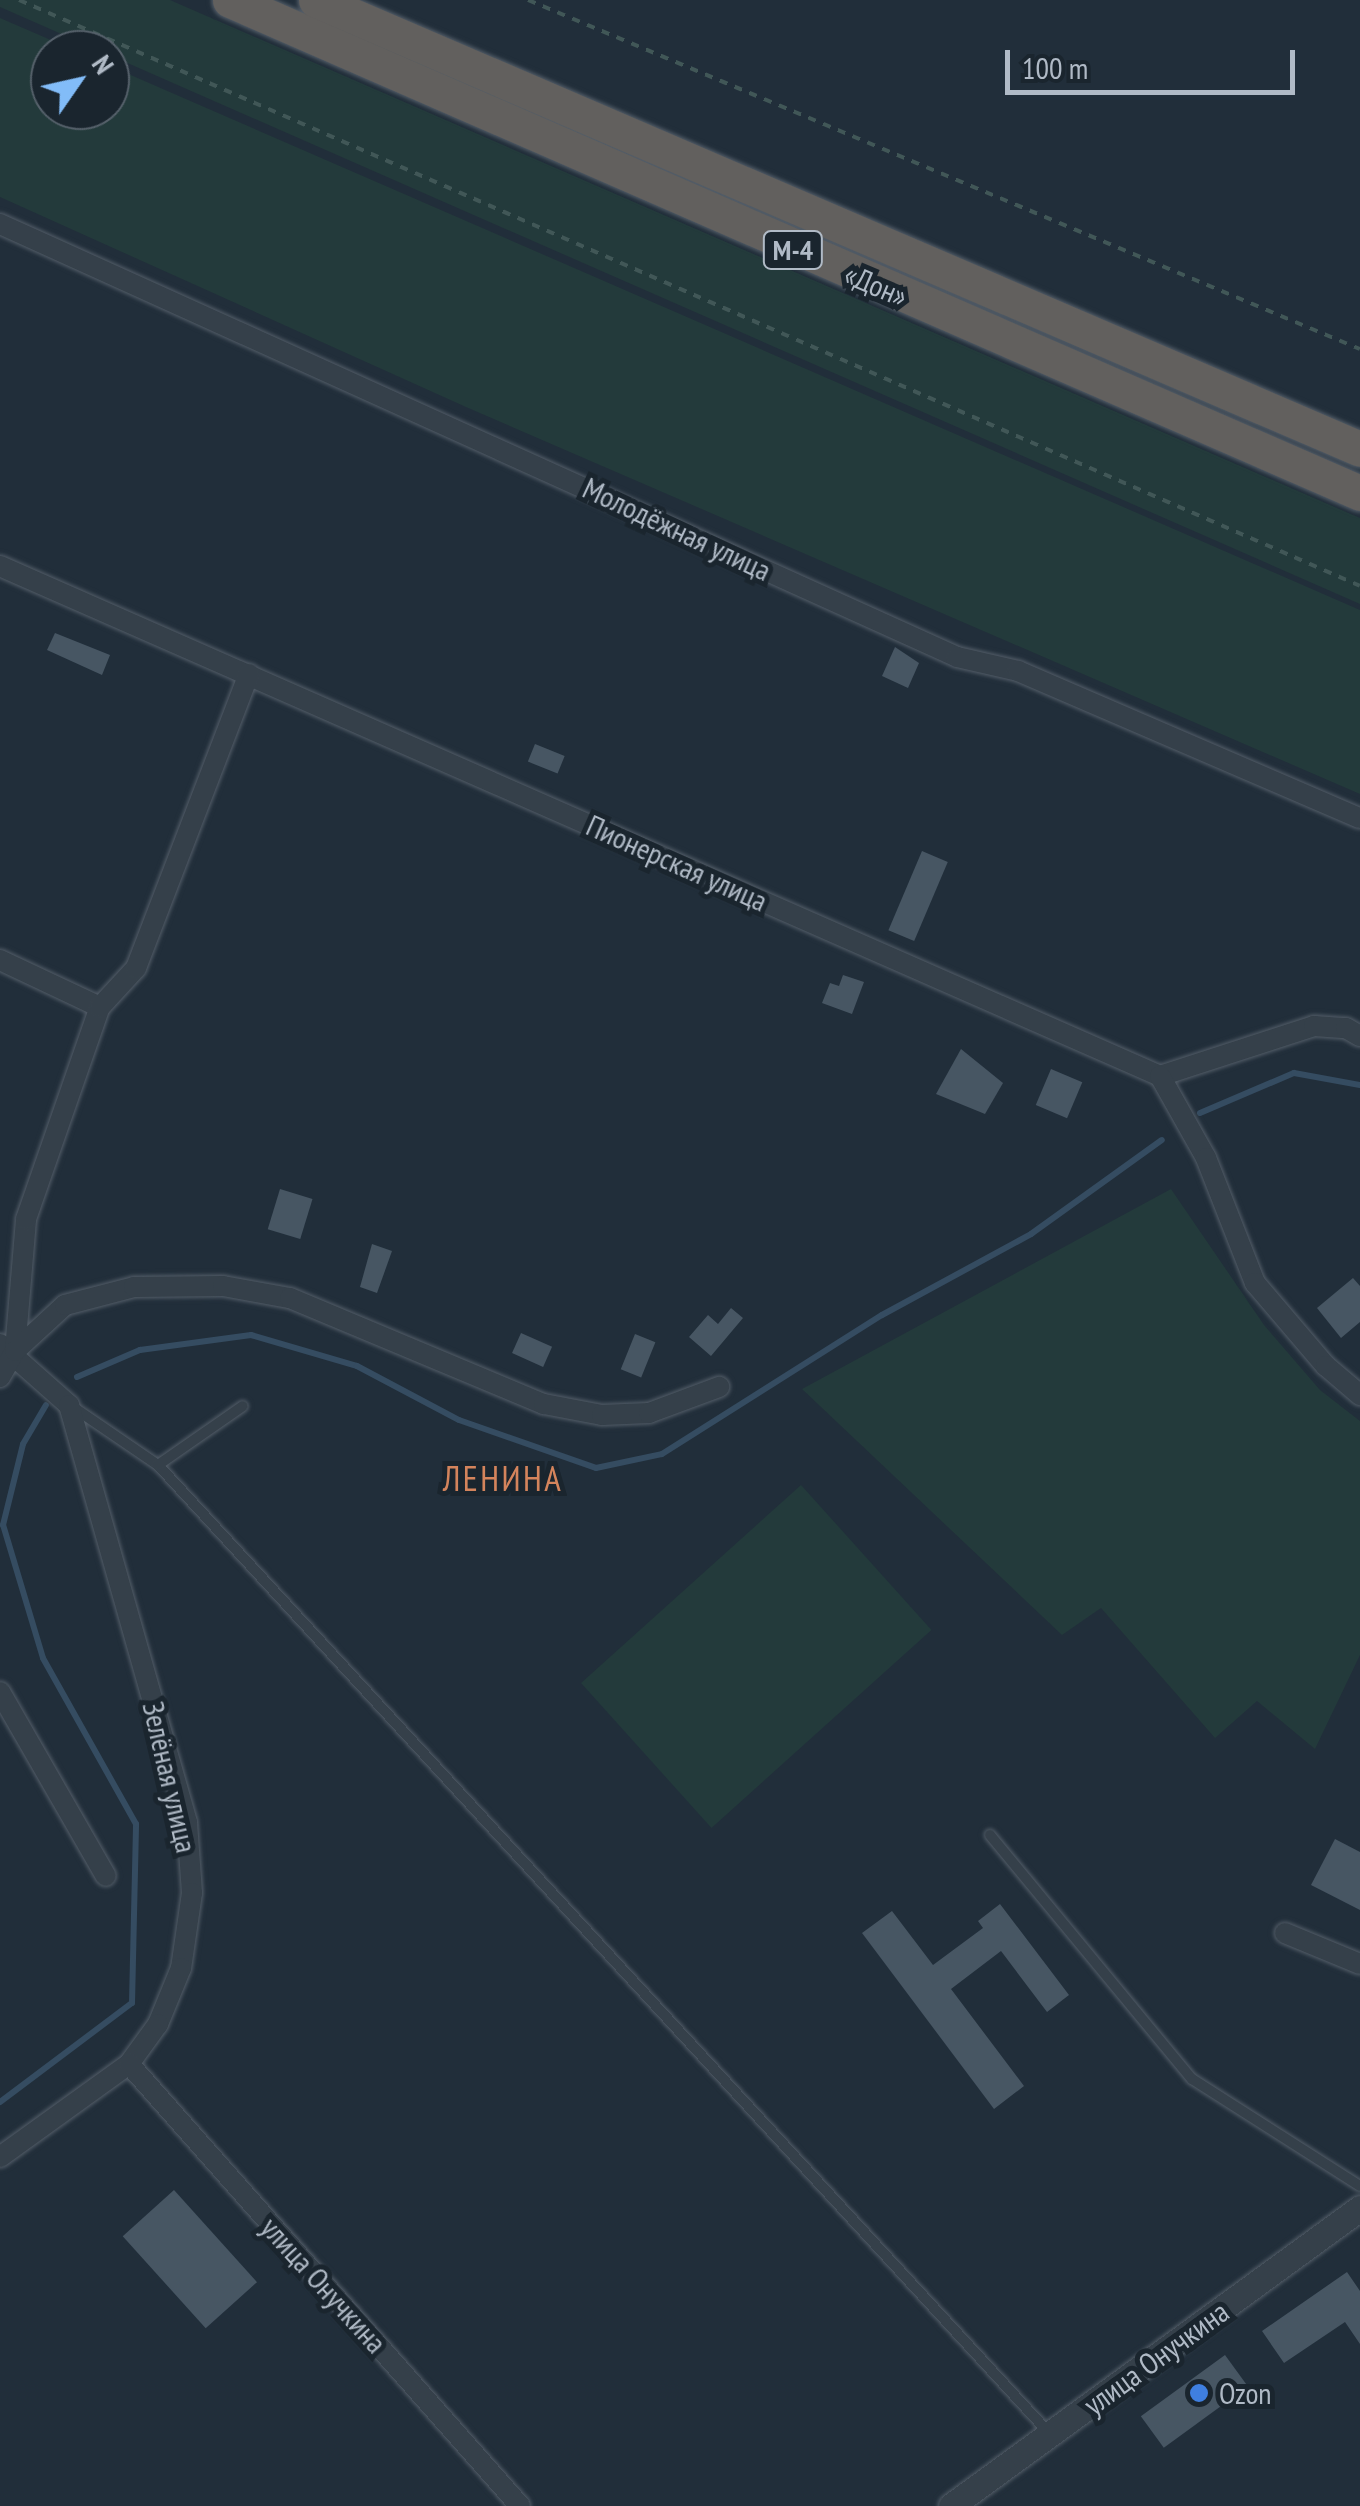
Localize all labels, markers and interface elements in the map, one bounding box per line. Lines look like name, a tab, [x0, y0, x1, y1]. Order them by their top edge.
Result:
north arrow	[30, 30, 130, 130]
scale bar	[1010, 30, 1300, 92]
text: N	[84, 47, 123, 81]
text: 100 m	[1022, 48, 1088, 87]
road number: М-4	[760, 227, 826, 273]
street label: «Дон»	[839, 256, 913, 314]
street label: Молодёжная улица	[577, 470, 777, 588]
street label: Пионерская улица	[581, 807, 773, 919]
district label: ЛЕНИНА	[443, 1457, 563, 1499]
street label: Зелёная улица	[135, 1698, 205, 1856]
street label: улица Онучкина	[254, 2210, 394, 2360]
street label: улица Онучкина	[1077, 2293, 1235, 2423]
place label: Ozon	[1219, 2375, 1272, 2411]
marker: Ozon	[1188, 2382, 1210, 2404]

